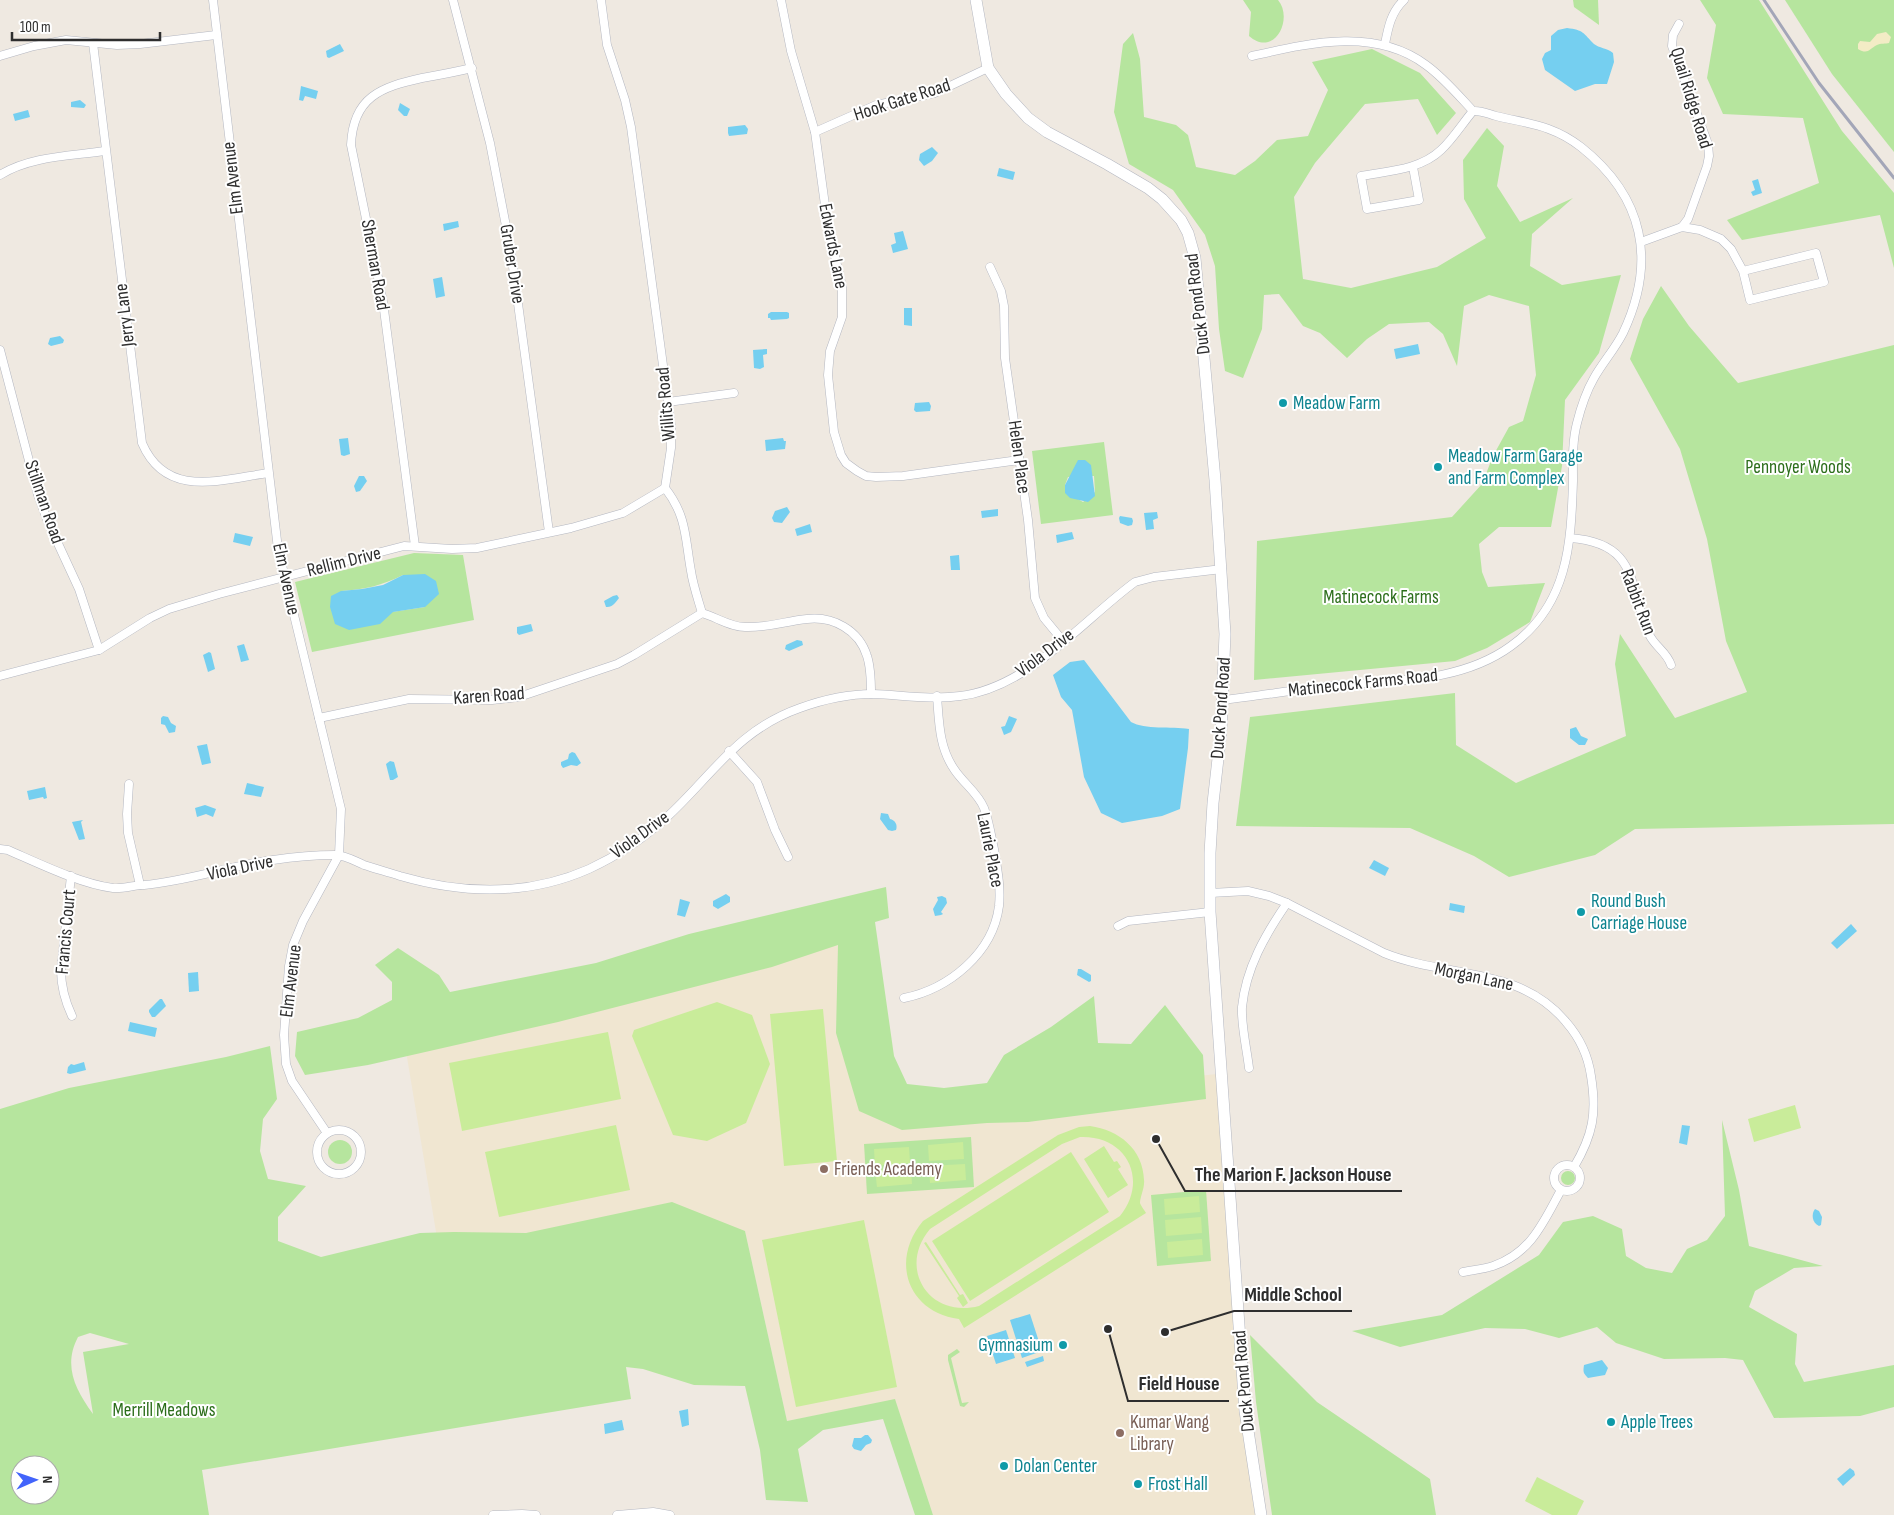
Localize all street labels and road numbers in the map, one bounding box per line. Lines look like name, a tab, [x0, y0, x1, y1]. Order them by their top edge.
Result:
street label: Quail Ridge Road	[1665, 45, 1717, 151]
street label: Hook Gate Road	[851, 74, 953, 126]
street label: Elm Avenue	[217, 140, 249, 216]
street label: Edwards Lane	[813, 201, 853, 291]
street label: Sherman Road	[356, 218, 394, 312]
street label: Gruber Drive	[494, 223, 530, 305]
street label: Duck Pond Road	[1180, 252, 1216, 356]
street label: Jerry Lane	[110, 282, 140, 349]
street label: Willits Road	[651, 366, 681, 442]
street label: Helen Place	[1002, 419, 1036, 495]
street label: Stillman Road	[19, 457, 69, 547]
street label: Elm Avenue	[267, 541, 305, 617]
street label: Rellim Drive	[305, 542, 383, 582]
street label: Rabbit Run	[1615, 566, 1661, 638]
street label: Viola Drive	[1011, 624, 1079, 682]
street label: Duck Pond Road	[1206, 656, 1236, 760]
street label: Matinecock Farms Road	[1287, 664, 1439, 702]
street label: Karen Road	[453, 682, 525, 710]
street label: Viola Drive	[606, 806, 674, 864]
street label: Laurie Place	[971, 811, 1009, 889]
street label: Viola Drive	[205, 850, 275, 886]
street label: Francis Court	[51, 888, 81, 975]
street label: Elm Avenue	[275, 943, 307, 1019]
street label: Morgan Lane	[1432, 957, 1516, 997]
street label: Duck Pond Road	[1228, 1329, 1260, 1433]

